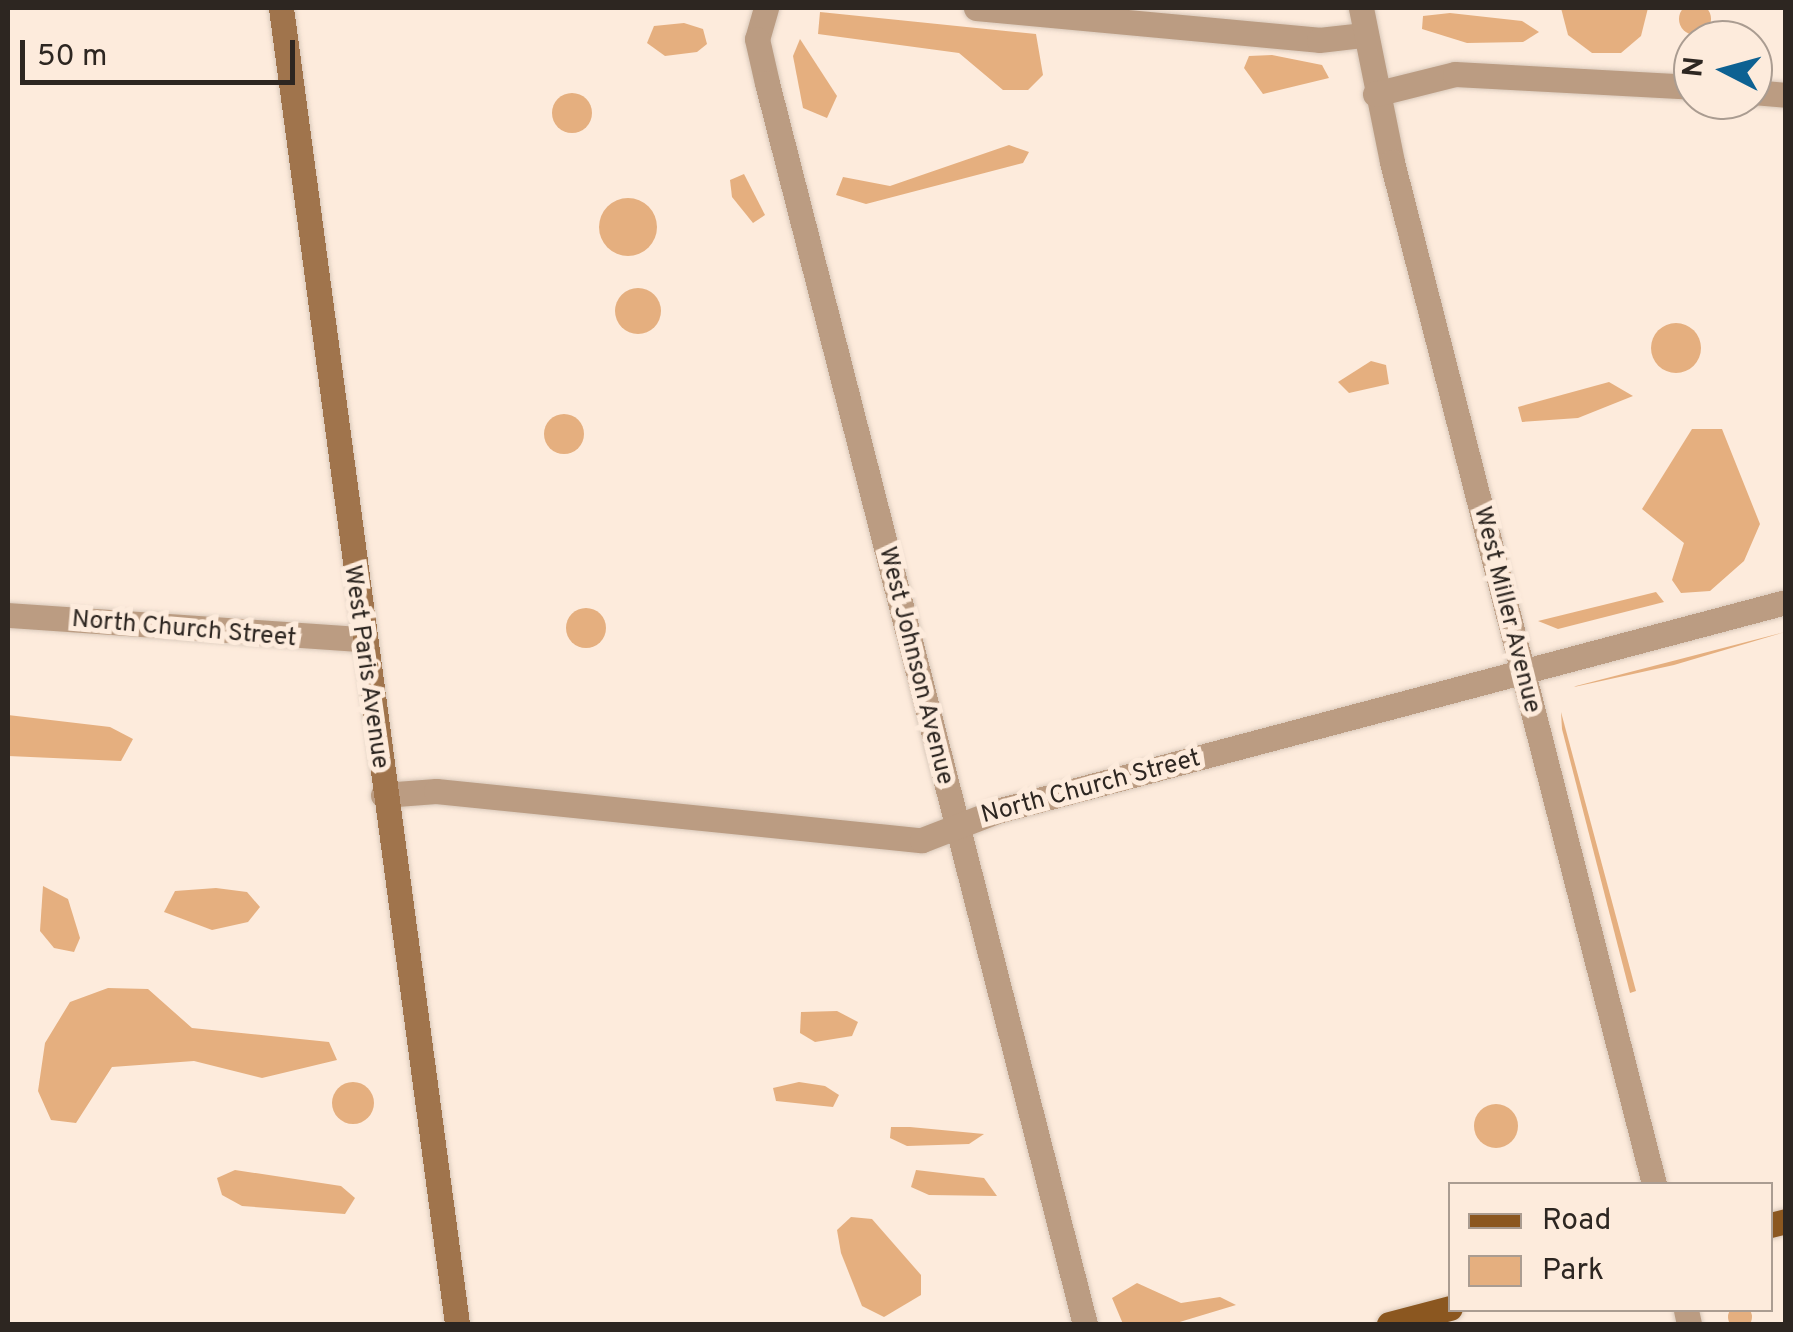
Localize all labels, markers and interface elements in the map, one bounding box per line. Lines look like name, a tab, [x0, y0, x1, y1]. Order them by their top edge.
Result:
scale bar	[25, 20, 300, 82]
north arrow	[1673, 20, 1773, 120]
text: 50 m	[37, 39, 107, 76]
text: N	[1676, 55, 1714, 79]
street label: West Miller Avenue	[1466, 503, 1546, 717]
street label: West Johnson Avenue	[871, 543, 959, 789]
street label: West Paris Avenue	[336, 563, 394, 771]
street label: North Church Street	[70, 605, 298, 655]
street label: North Church Street	[978, 744, 1204, 832]
legend	[1448, 1182, 1773, 1312]
text: Road	[1542, 1203, 1611, 1240]
text: Park	[1542, 1253, 1604, 1290]

